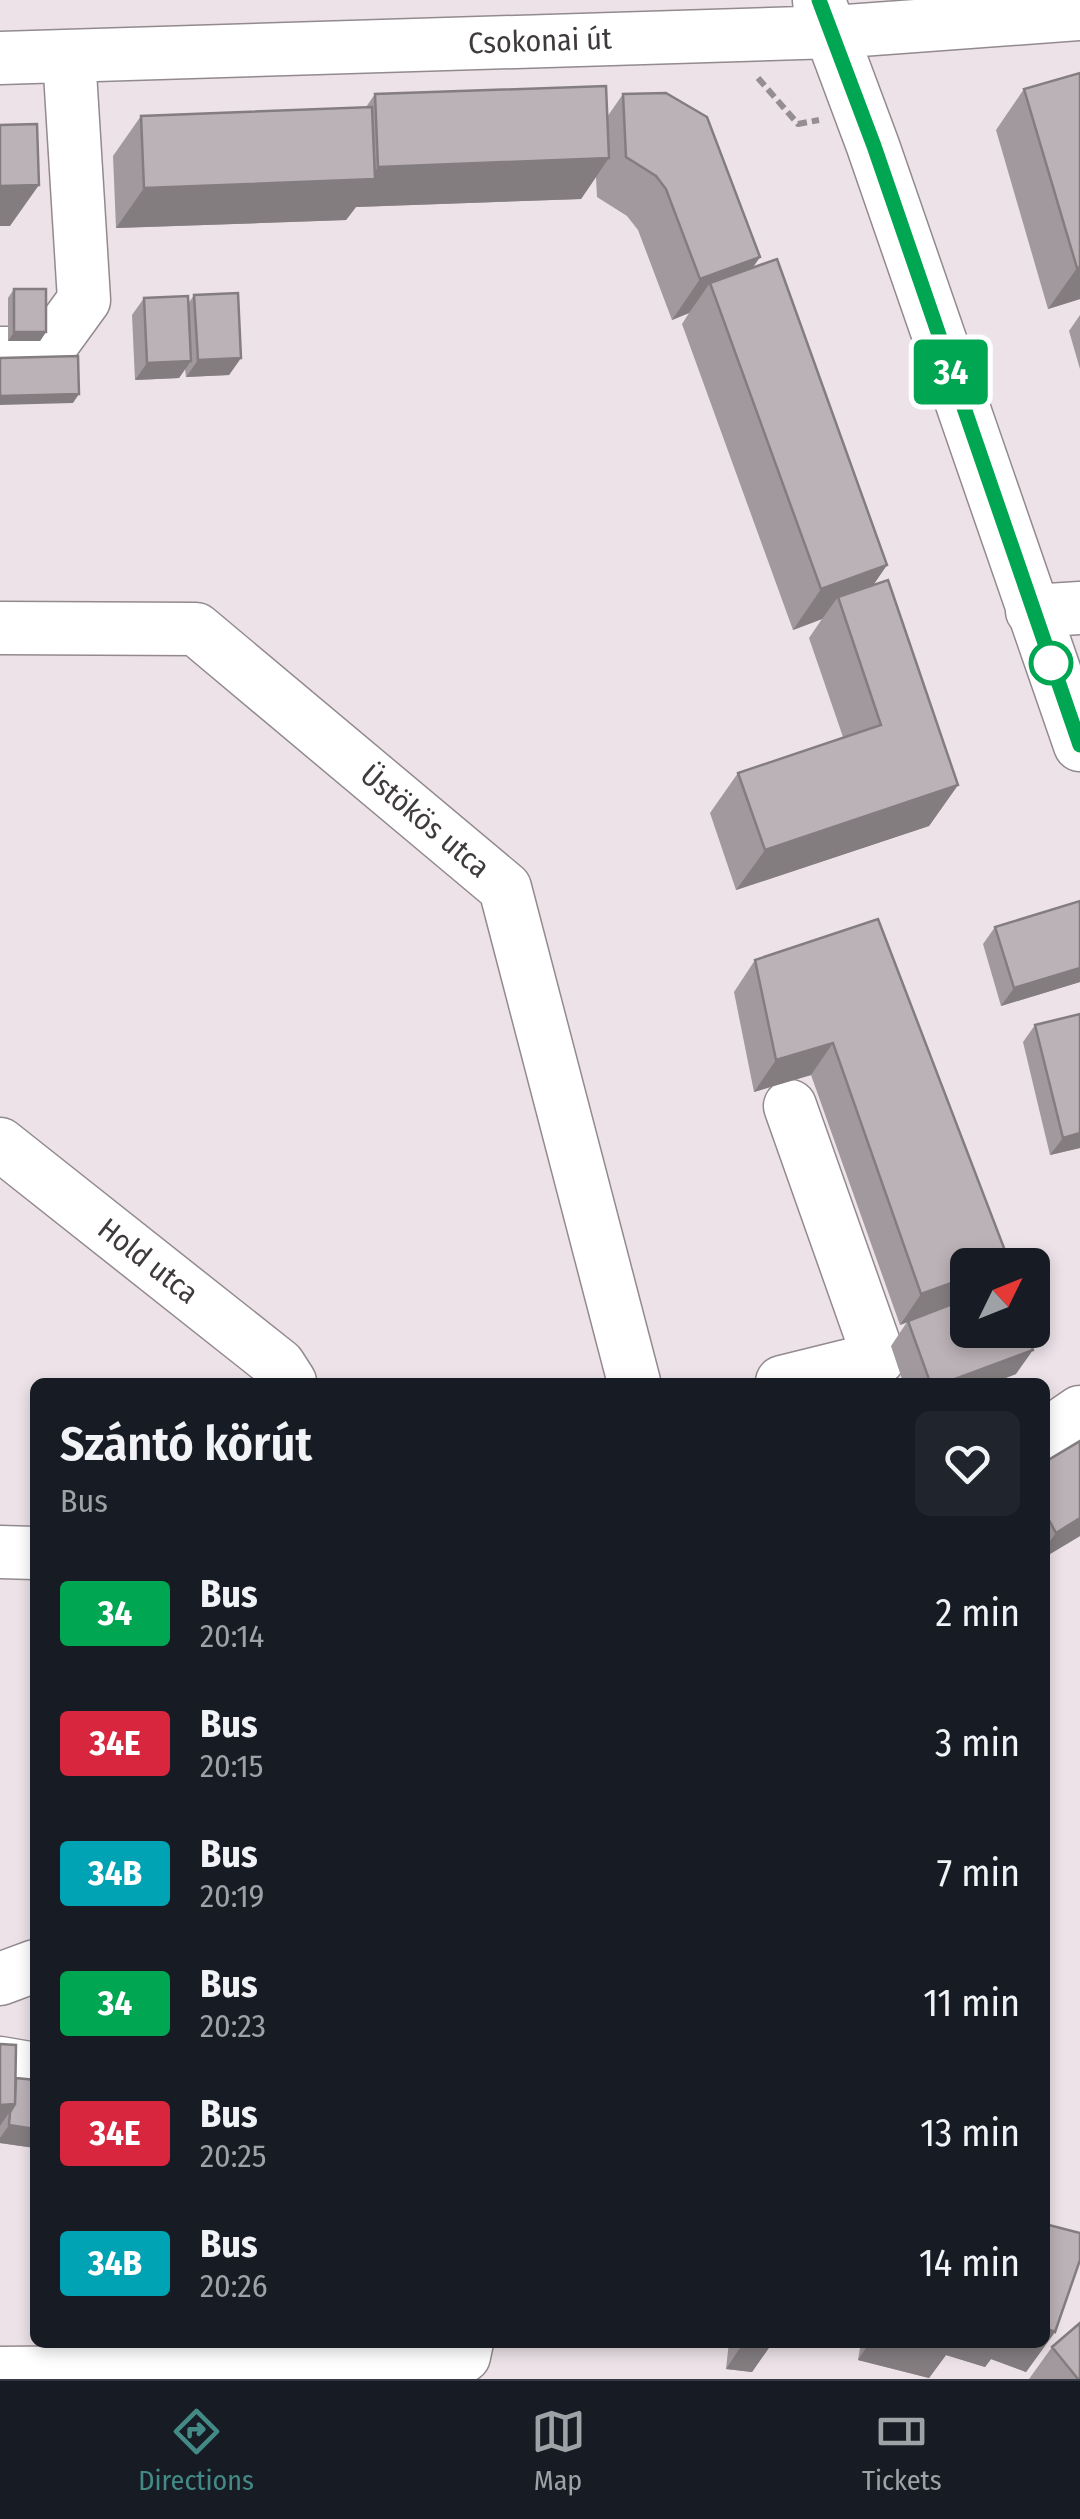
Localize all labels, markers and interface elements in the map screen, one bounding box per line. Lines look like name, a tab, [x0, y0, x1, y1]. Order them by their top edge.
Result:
street label: Csokonai út	[468, 20, 613, 61]
line badge: 34	[906, 340, 996, 404]
text: 34	[934, 351, 968, 393]
unlabelled marker	[1030, 642, 1072, 684]
street label: Üstökös utca	[353, 757, 497, 885]
street label: Hold utca	[91, 1211, 205, 1311]
north arrow	[950, 1248, 1050, 1348]
map controls	[950, 1248, 1050, 1348]
button: heart	[915, 1411, 1020, 1516]
text: Szántó körút	[60, 1415, 312, 1473]
text: Bus	[60, 1482, 108, 1520]
text: Bus	[200, 1571, 258, 1617]
text: 2 min	[935, 1590, 1020, 1636]
text: 34	[98, 1592, 132, 1634]
text: 20:14	[200, 1617, 264, 1655]
text: Bus	[200, 1701, 258, 1747]
text: 3 min	[935, 1720, 1020, 1766]
text: 34E	[89, 1722, 141, 1764]
text: 20:15	[200, 1747, 263, 1785]
text: Bus	[200, 1831, 258, 1877]
text: 7 min	[937, 1850, 1020, 1896]
text: 34B	[88, 1852, 142, 1894]
text: 20:19	[200, 1877, 264, 1915]
text: Bus	[200, 1961, 258, 2007]
text: 11 min	[923, 1980, 1020, 2026]
text: 34	[98, 1982, 132, 2024]
text: 20:23	[200, 2007, 266, 2045]
text: Bus	[200, 2091, 258, 2137]
text: 13 min	[920, 2110, 1020, 2156]
text: 34E	[89, 2112, 141, 2154]
text: 20:25	[200, 2137, 266, 2175]
text: Bus	[200, 2221, 258, 2267]
text: 14 min	[919, 2240, 1020, 2286]
text: 34B	[88, 2242, 142, 2284]
text: 20:26	[200, 2267, 268, 2305]
tab: Directions	[138, 2404, 254, 2497]
tab: Map	[531, 2404, 586, 2497]
tab: Tickets	[862, 2404, 942, 2497]

